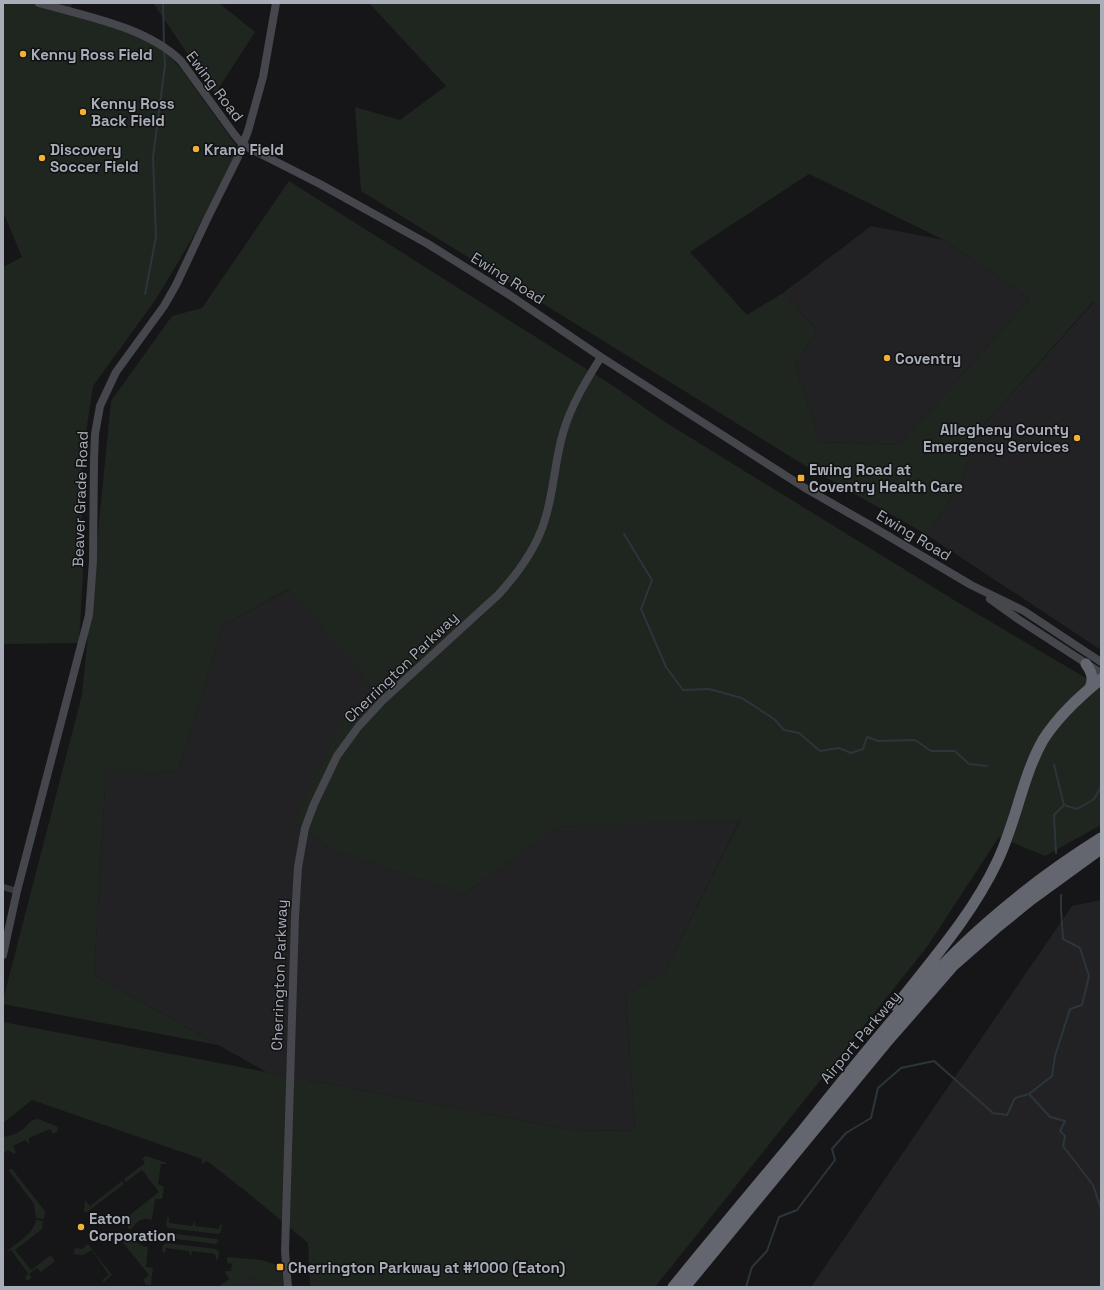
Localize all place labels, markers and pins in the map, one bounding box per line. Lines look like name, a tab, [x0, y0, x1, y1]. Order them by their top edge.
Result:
place label: Kenny Ross Field	[31, 45, 153, 64]
marker: Kenny Ross Field	[18, 49, 28, 59]
place label: Kenny Ross Back Field	[91, 94, 175, 130]
marker: Kenny Ross Back Field	[78, 107, 88, 117]
place label: Discovery Soccer Field	[50, 140, 138, 176]
place label: Krane Field	[204, 140, 284, 159]
marker: Krane Field	[191, 144, 201, 154]
marker: Discovery Soccer Field	[37, 153, 47, 163]
place label: Coventry	[895, 349, 961, 368]
marker: Coventry	[882, 353, 892, 363]
place label: Allegheny County Emergency Services	[923, 420, 1069, 456]
marker: Allegheny County Emergency Services	[1072, 433, 1082, 443]
place label: Ewing Road at Coventry Health Care	[809, 460, 963, 496]
marker: Ewing Road at Coventry Health Care	[796, 473, 806, 483]
place label: Eaton Corporation	[89, 1209, 176, 1245]
marker: Eaton Corporation	[76, 1222, 86, 1232]
place label: Cherrington Parkway at #1000 (Eaton)	[288, 1258, 566, 1277]
marker: Cherrington Parkway at #1000 (Eaton)	[275, 1262, 285, 1272]

